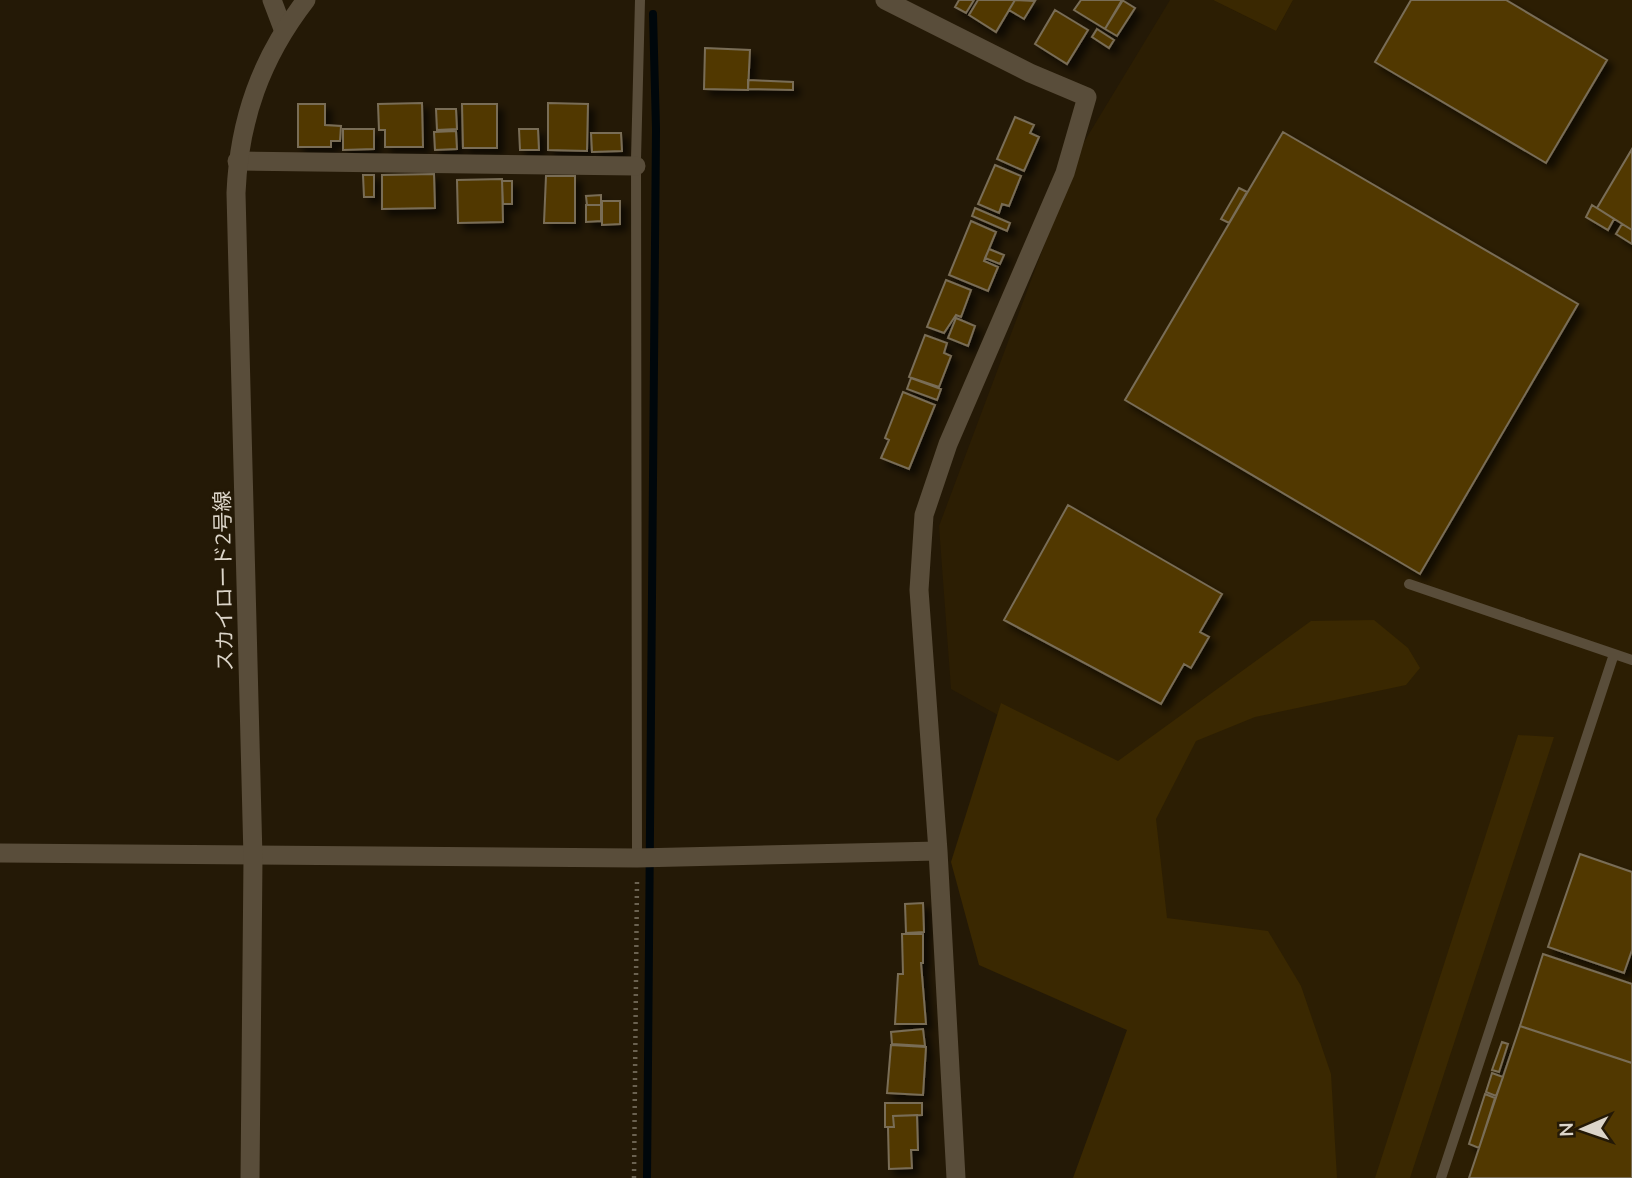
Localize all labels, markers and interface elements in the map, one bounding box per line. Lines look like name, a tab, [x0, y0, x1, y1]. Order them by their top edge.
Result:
street label: スカイロード2号線	[208, 490, 238, 672]
north arrow	[1548, 1094, 1618, 1164]
text: N	[1554, 1122, 1578, 1137]

